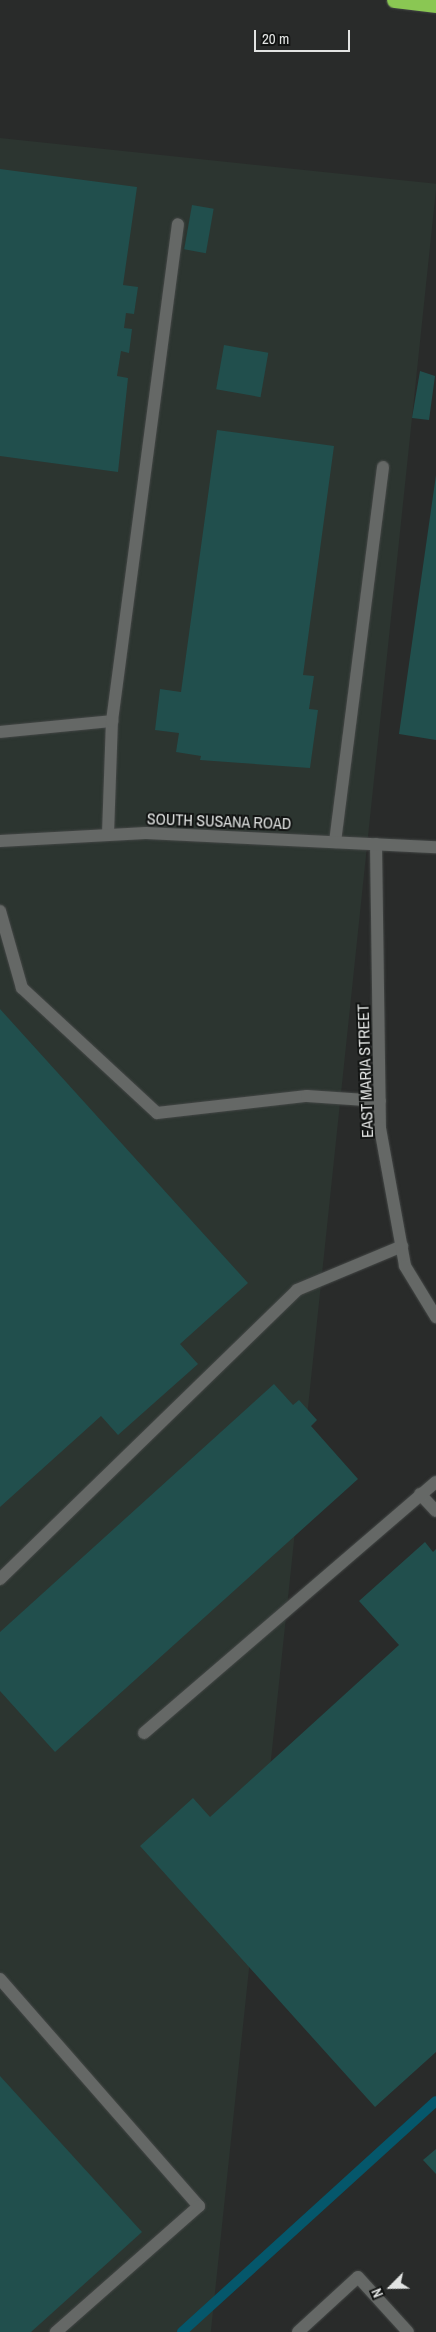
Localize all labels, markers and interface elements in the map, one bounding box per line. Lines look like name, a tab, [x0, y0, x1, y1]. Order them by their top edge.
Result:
scale bar	[256, 20, 352, 52]
text: 20 m	[262, 28, 289, 49]
street label: SOUTH SUSANA ROAD	[146, 809, 292, 833]
street label: EAST MARIA STREET	[353, 1003, 377, 1139]
north arrow	[366, 2262, 416, 2312]
text: N	[367, 2286, 387, 2300]

